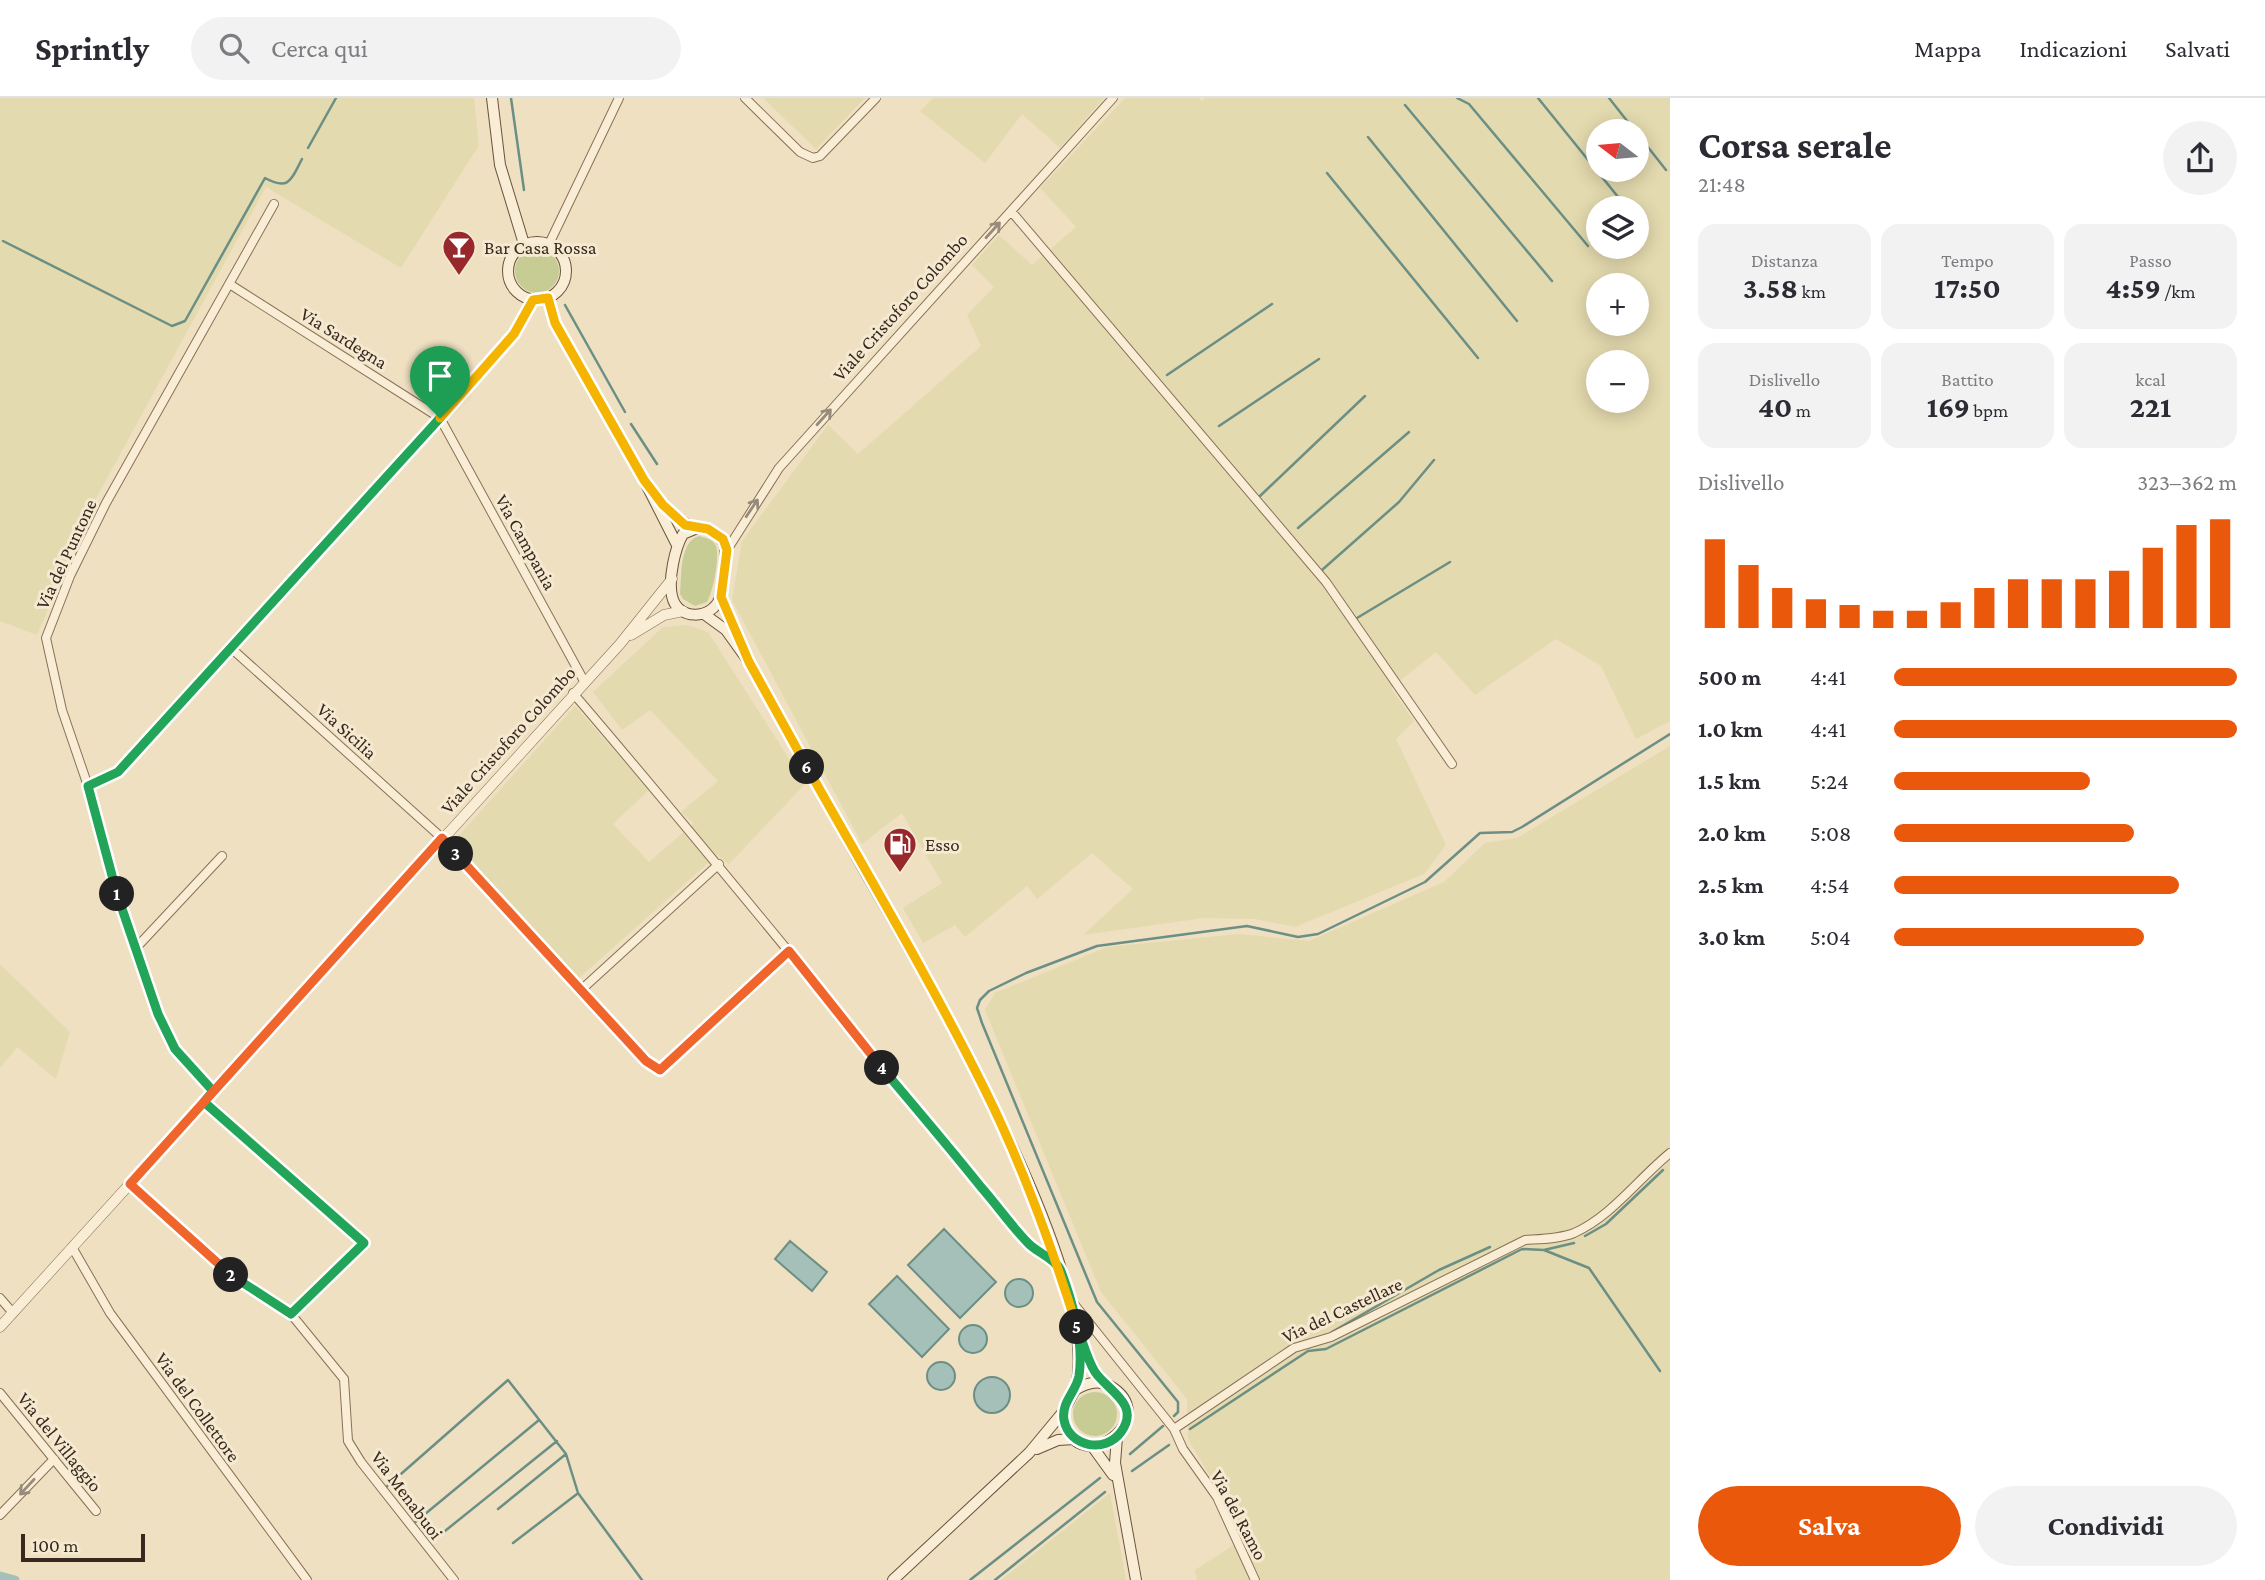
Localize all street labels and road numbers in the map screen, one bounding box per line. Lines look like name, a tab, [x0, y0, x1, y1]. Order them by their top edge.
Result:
street label: Viale Cristoforo Colombo	[828, 229, 972, 385]
street label: Via Sardegna	[297, 303, 391, 373]
street label: Via Campania	[491, 491, 561, 594]
street label: Via del Puntone	[31, 496, 101, 612]
street label: Viale Cristoforo Colombo	[436, 662, 580, 818]
street label: Via Sicilia	[313, 699, 381, 763]
street label: Via del Castellare	[1279, 1273, 1405, 1347]
street label: Via del Collettore	[151, 1348, 245, 1466]
street label: Via del Villaggio	[14, 1388, 106, 1496]
street label: Via Menabuoi	[367, 1447, 447, 1543]
street label: Via del Ramo	[1207, 1467, 1271, 1563]

